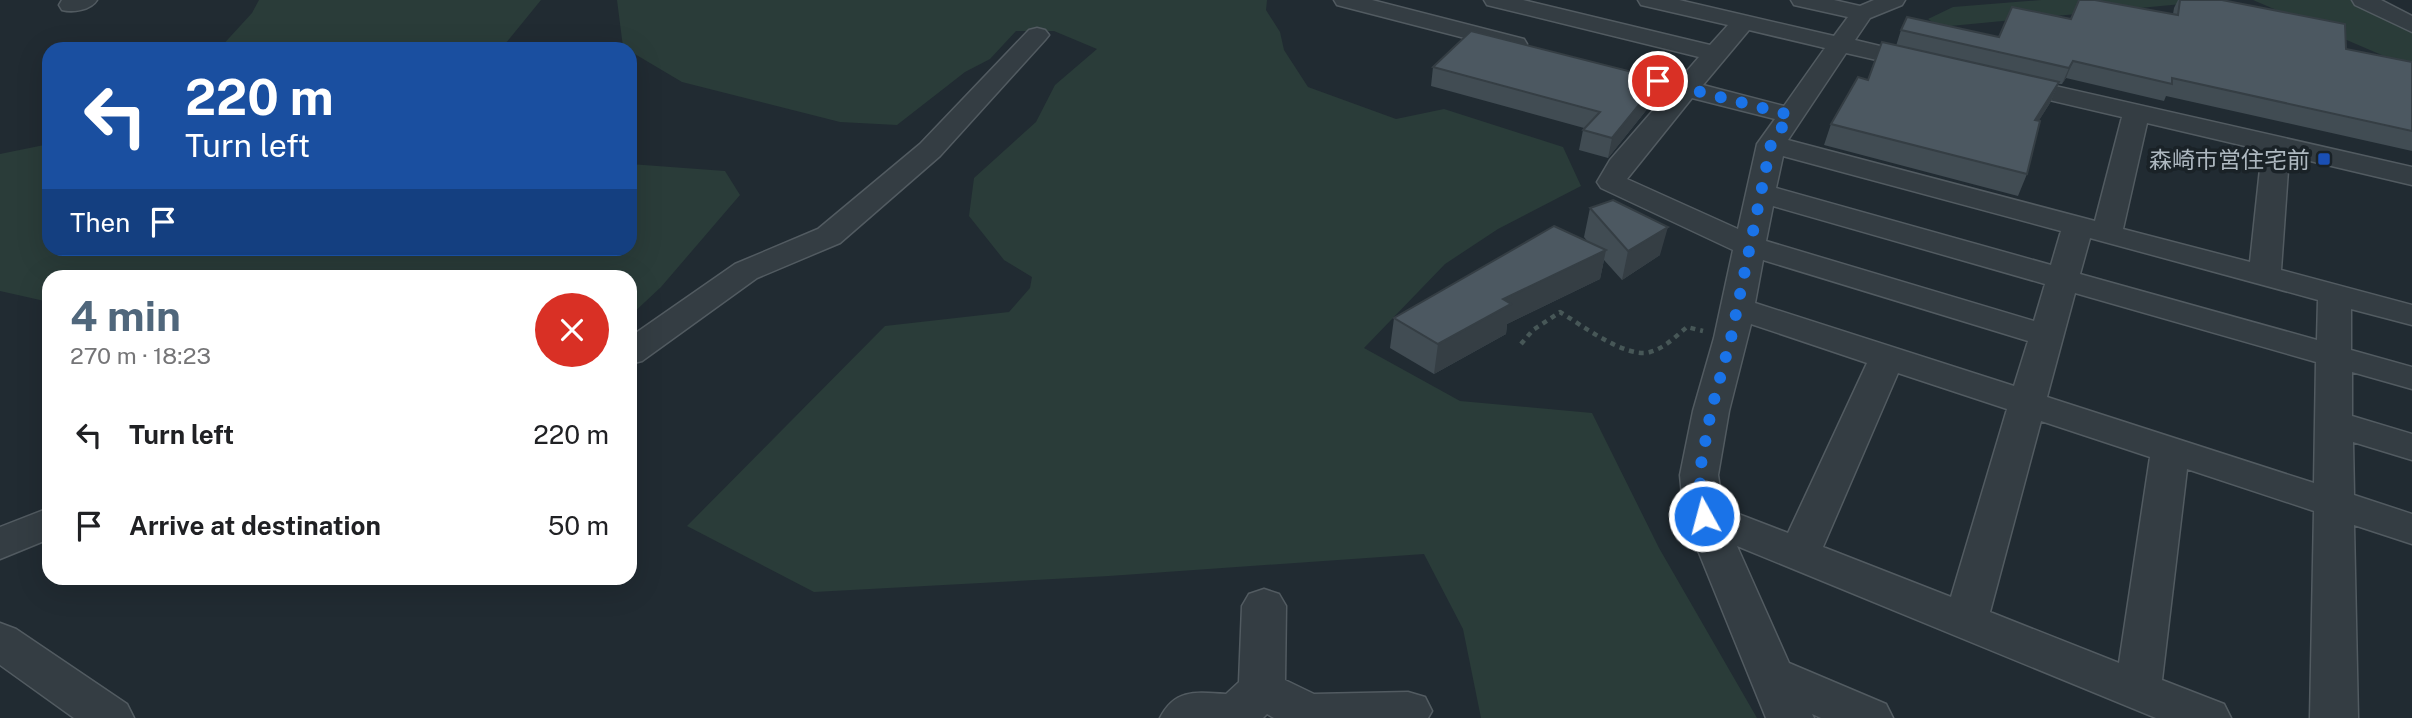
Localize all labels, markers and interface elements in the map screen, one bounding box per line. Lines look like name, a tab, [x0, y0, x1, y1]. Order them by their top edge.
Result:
pin	[1628, 51, 1688, 111]
icon: arrive	[1639, 62, 1677, 100]
text: 220 m	[185, 68, 334, 126]
icon: left	[70, 70, 161, 161]
text: Turn left	[185, 127, 310, 164]
place label: 森崎市営住宅前	[2149, 146, 2310, 173]
marker: 森崎市営住宅前	[2316, 151, 2332, 167]
icon: arrive	[144, 203, 182, 241]
text: Then	[70, 207, 130, 238]
text: 4 min	[70, 291, 181, 340]
button: close	[535, 293, 609, 367]
text: 270 m · 18:23	[70, 342, 211, 369]
icon: left	[70, 416, 108, 454]
text: Turn left	[129, 419, 234, 450]
text: 220 m	[533, 419, 609, 450]
position arrow	[1667, 479, 1741, 553]
icon: arrive	[70, 507, 108, 545]
text: Arrive at destination	[129, 510, 381, 541]
text: 50 m	[548, 510, 609, 541]

